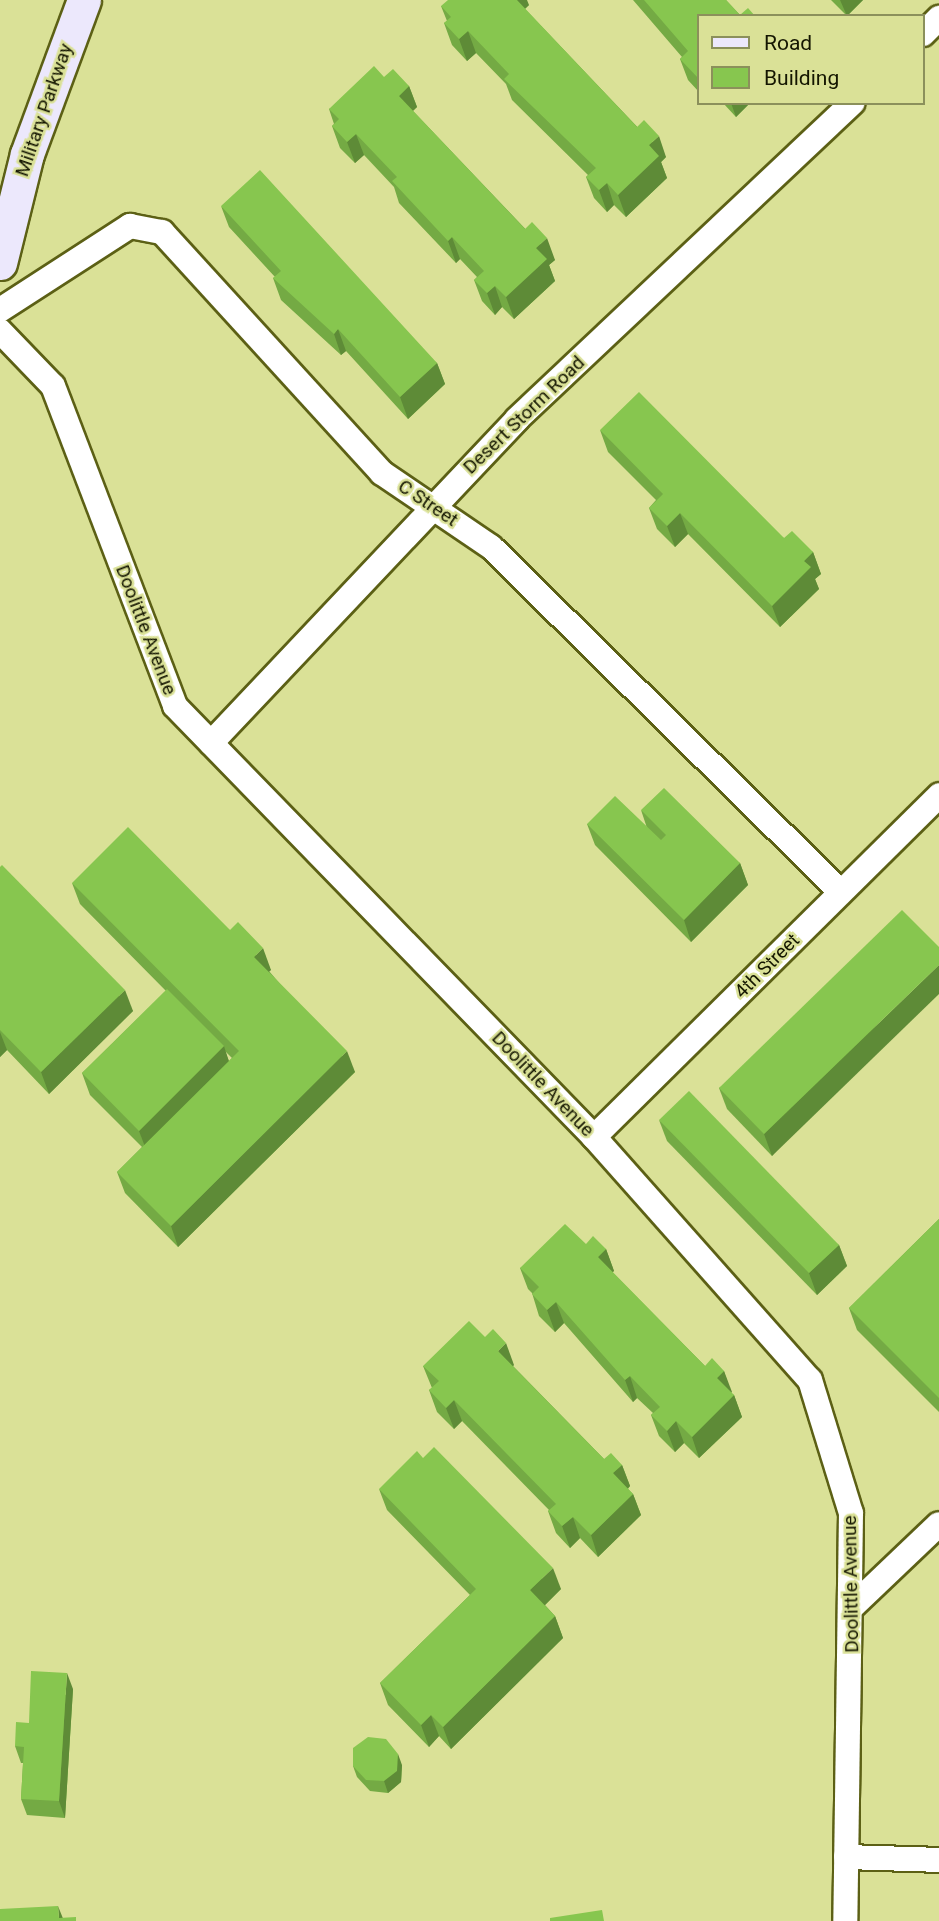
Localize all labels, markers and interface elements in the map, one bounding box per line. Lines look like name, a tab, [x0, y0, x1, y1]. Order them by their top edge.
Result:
legend	[698, 14, 925, 105]
text: Road	[764, 31, 812, 55]
street label: Military Parkway	[11, 41, 77, 179]
text: Building	[764, 66, 839, 90]
street label: Desert Storm Road	[459, 351, 589, 479]
street label: C Street	[394, 475, 462, 531]
street label: Doolittle Avenue	[111, 562, 181, 698]
street label: 4th Street	[730, 929, 804, 1003]
street label: Doolittle Avenue	[487, 1027, 599, 1141]
street label: Doolittle Avenue	[838, 1515, 864, 1653]

